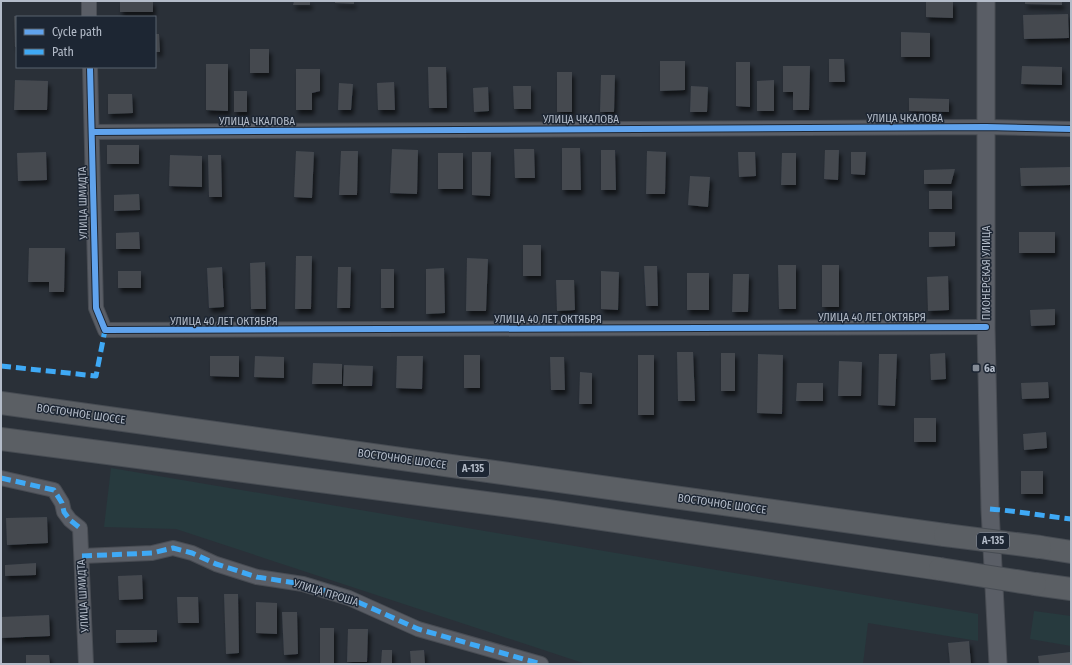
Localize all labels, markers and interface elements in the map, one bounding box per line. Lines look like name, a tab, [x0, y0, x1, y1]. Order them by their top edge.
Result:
legend	[16, 16, 156, 68]
text: Cycle path	[52, 25, 102, 39]
text: Path	[52, 45, 74, 59]
street label: УЛИЦА ЧКАЛОВА	[866, 112, 943, 125]
street label: УЛИЦА ЧКАЛОВА	[542, 113, 619, 126]
street label: УЛИЦА ЧКАЛОВА	[218, 115, 295, 128]
street label: УЛИЦА ШМИДТА	[76, 166, 90, 241]
street label: ПИОНЕРСКАЯ УЛИЦА	[980, 226, 993, 320]
street label: УЛИЦА 40 ЛЕТ ОКТЯБРЯ	[817, 311, 926, 324]
street label: УЛИЦА 40 ЛЕТ ОКТЯБРЯ	[493, 313, 602, 326]
street label: УЛИЦА 40 ЛЕТ ОКТЯБРЯ	[169, 315, 278, 328]
place label: 6а	[984, 362, 996, 375]
marker: 6а	[971, 363, 981, 373]
street label: ВОСТОЧНОЕ ШОССЕ	[36, 401, 126, 427]
street label: ВОСТОЧНОЕ ШОССЕ	[357, 446, 447, 472]
road number: А-135	[457, 461, 489, 477]
street label: ВОСТОЧНОЕ ШОССЕ	[677, 491, 767, 517]
road number: А-135	[977, 533, 1009, 549]
street label: УЛИЦА ШМИДТА	[75, 559, 91, 634]
street label: УЛИЦА ПРОША	[291, 577, 360, 609]

